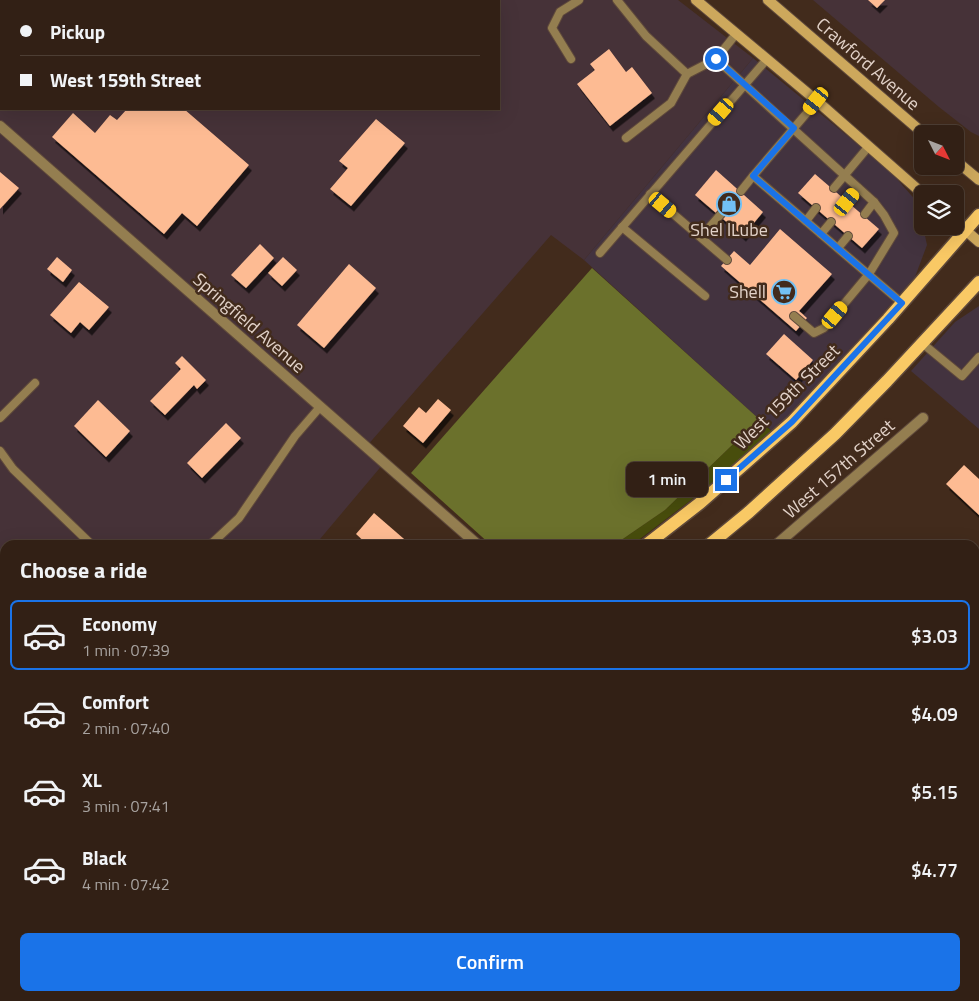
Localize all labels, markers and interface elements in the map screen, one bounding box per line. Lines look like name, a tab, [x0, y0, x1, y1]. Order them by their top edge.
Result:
street label: Crawford Avenue	[811, 11, 926, 116]
text: Pickup	[50, 17, 105, 46]
route start	[705, 48, 727, 70]
text: West 159th Street	[50, 65, 201, 94]
car	[800, 85, 831, 117]
car	[705, 96, 736, 128]
north arrow	[914, 125, 964, 175]
map controls	[914, 125, 964, 235]
button: layers	[914, 185, 964, 235]
car	[831, 186, 862, 218]
car	[646, 190, 679, 220]
shop icon: Shel lLube	[716, 191, 742, 217]
place label: Shel lLube	[690, 216, 768, 243]
street label: Springfield Avenue	[187, 266, 311, 379]
place label: Shell	[729, 278, 766, 305]
supermarket icon: Shell	[771, 279, 797, 305]
car	[819, 299, 850, 331]
street label: West 159th Street	[728, 337, 846, 456]
street label: West 157th Street	[777, 412, 901, 525]
callout: 1 min	[626, 462, 708, 498]
text: 1 min	[648, 467, 686, 491]
route end	[715, 469, 737, 491]
text: Choose a ride	[20, 553, 147, 587]
text: Economy	[82, 609, 157, 638]
icon: car	[22, 613, 67, 658]
text: $3.03	[911, 621, 958, 650]
text: 1 min · 07:39	[82, 638, 170, 662]
text: Comfort	[82, 687, 149, 716]
icon: car	[22, 691, 67, 736]
text: $4.09	[911, 699, 958, 728]
text: 2 min · 07:40	[82, 716, 170, 740]
text: XL	[82, 765, 102, 794]
icon: car	[22, 769, 67, 814]
text: $5.15	[911, 777, 958, 806]
text: 3 min · 07:41	[82, 794, 170, 818]
text: Black	[82, 843, 127, 872]
icon: car	[22, 847, 67, 892]
text: $4.77	[911, 855, 958, 884]
text: 4 min · 07:42	[82, 872, 170, 896]
button: Confirm	[20, 933, 960, 991]

